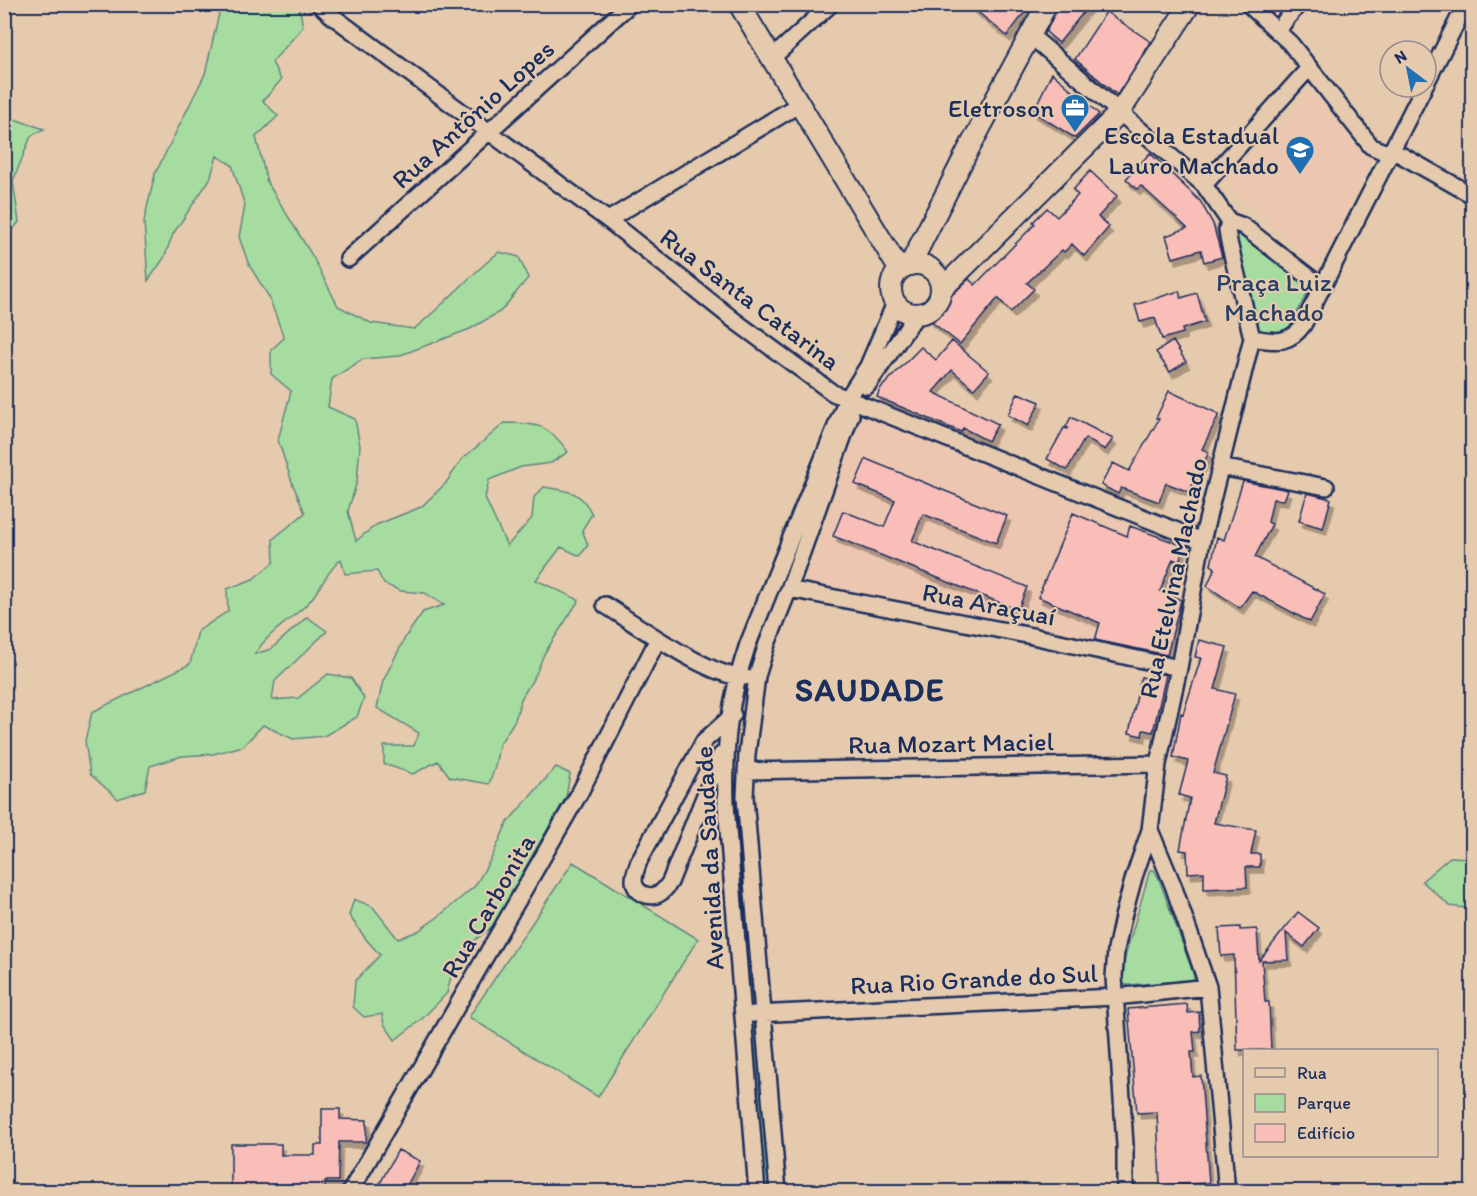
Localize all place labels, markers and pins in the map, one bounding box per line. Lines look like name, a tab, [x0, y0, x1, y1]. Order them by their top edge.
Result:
place label: Eletroson	[948, 92, 1054, 124]
office icon: Eletroson	[1059, 92, 1091, 134]
place label: Escola Estadual Lauro Machado	[1104, 119, 1279, 181]
school or university icon: Escola Estadual Lauro Machado	[1284, 134, 1316, 176]

